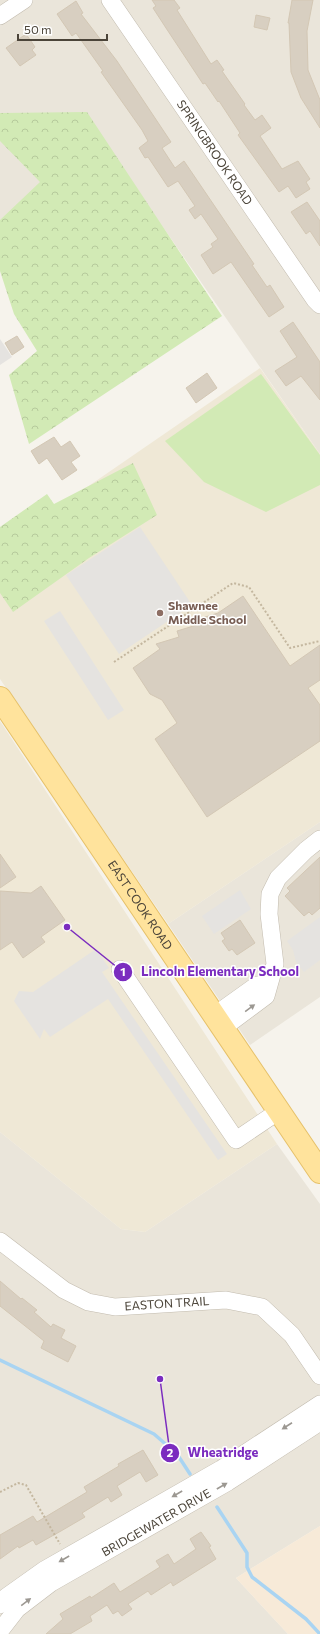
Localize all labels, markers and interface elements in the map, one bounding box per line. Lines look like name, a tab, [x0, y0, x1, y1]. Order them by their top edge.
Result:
scale bar	[18, 16, 107, 42]
text: 50 m	[24, 22, 52, 36]
street label: SPRINGBROOK ROAD	[174, 97, 256, 207]
place label: Shawnee Middle School	[168, 598, 246, 626]
marker: Shawnee Middle School	[155, 608, 165, 618]
street label: EAST COOK ROAD	[106, 857, 176, 952]
callout: Lincoln Elementary School	[113, 959, 307, 984]
text: Lincoln Elementary School	[141, 963, 299, 979]
text: 1	[120, 964, 126, 978]
one-way arrow	[245, 1004, 255, 1012]
street label: EASTON TRAIL	[124, 1293, 210, 1312]
one-way arrow	[281, 1422, 293, 1429]
callout: Wheatridge	[160, 1440, 267, 1465]
text: Wheatridge	[188, 1444, 259, 1460]
text: 2	[167, 1445, 174, 1459]
one-way arrow	[216, 1482, 228, 1489]
street label: BRIDGEWATER DRIVE	[99, 1485, 213, 1559]
one-way arrow	[171, 1491, 183, 1498]
one-way arrow	[58, 1555, 70, 1562]
one-way arrow	[21, 1598, 31, 1606]

